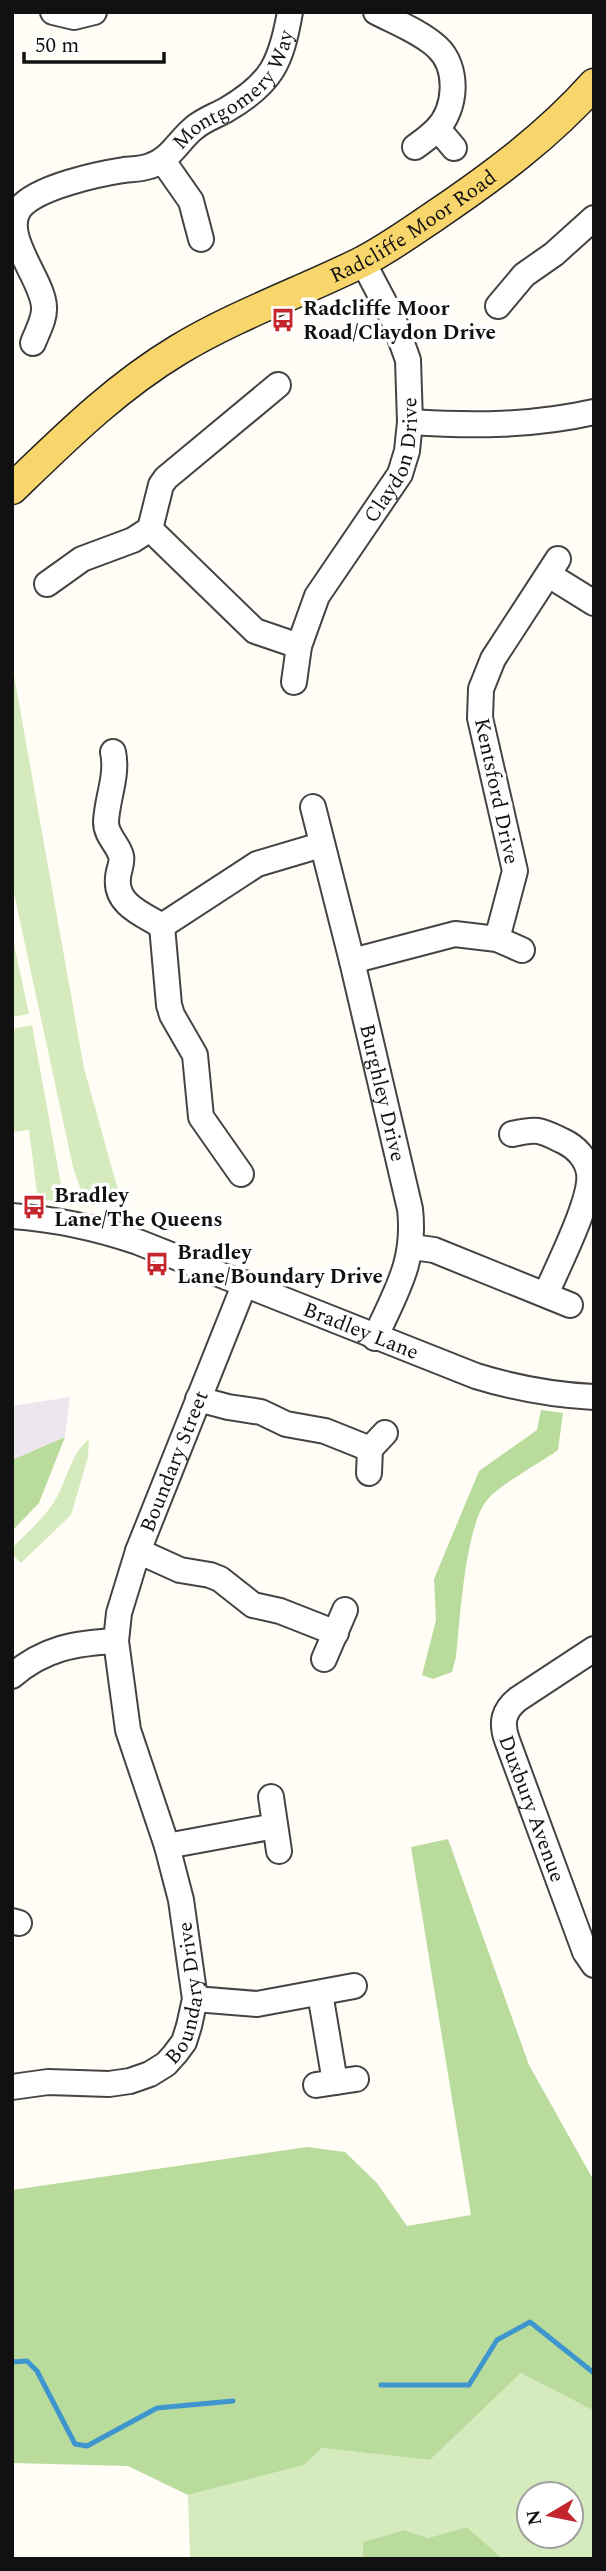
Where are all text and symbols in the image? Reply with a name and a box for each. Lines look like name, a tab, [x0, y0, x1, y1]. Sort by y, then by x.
scale bar	[24, 21, 164, 65]
street label: Montgomery Way	[165, 26, 303, 158]
text: 50 m	[35, 30, 79, 62]
street label: Radcliffe Moor Road	[325, 162, 504, 292]
place label: Radcliffe Moor Road/Claydon Drive	[303, 293, 496, 349]
bus stop icon: Radcliffe Moor Road/Claydon Drive	[269, 306, 297, 334]
street label: Claydon Drive	[356, 397, 427, 530]
street label: Kentsford Drive	[465, 715, 527, 867]
street label: Burghley Drive	[350, 1021, 413, 1165]
place label: Bradley Lane/The Queens	[54, 1180, 223, 1236]
bus stop icon: Bradley Lane/The Queens	[20, 1193, 48, 1221]
place label: Bradley Lane/Boundary Drive	[177, 1237, 383, 1293]
bus stop icon: Bradley Lane/Boundary Drive	[143, 1250, 171, 1278]
street label: Bradley Lane	[298, 1294, 423, 1369]
street label: Boundary Street	[132, 1386, 217, 1537]
street label: Duxbury Avenue	[489, 1731, 573, 1887]
street label: Boundary Drive	[158, 1920, 212, 2072]
north arrow	[515, 2480, 585, 2550]
text: N	[519, 2508, 550, 2528]

